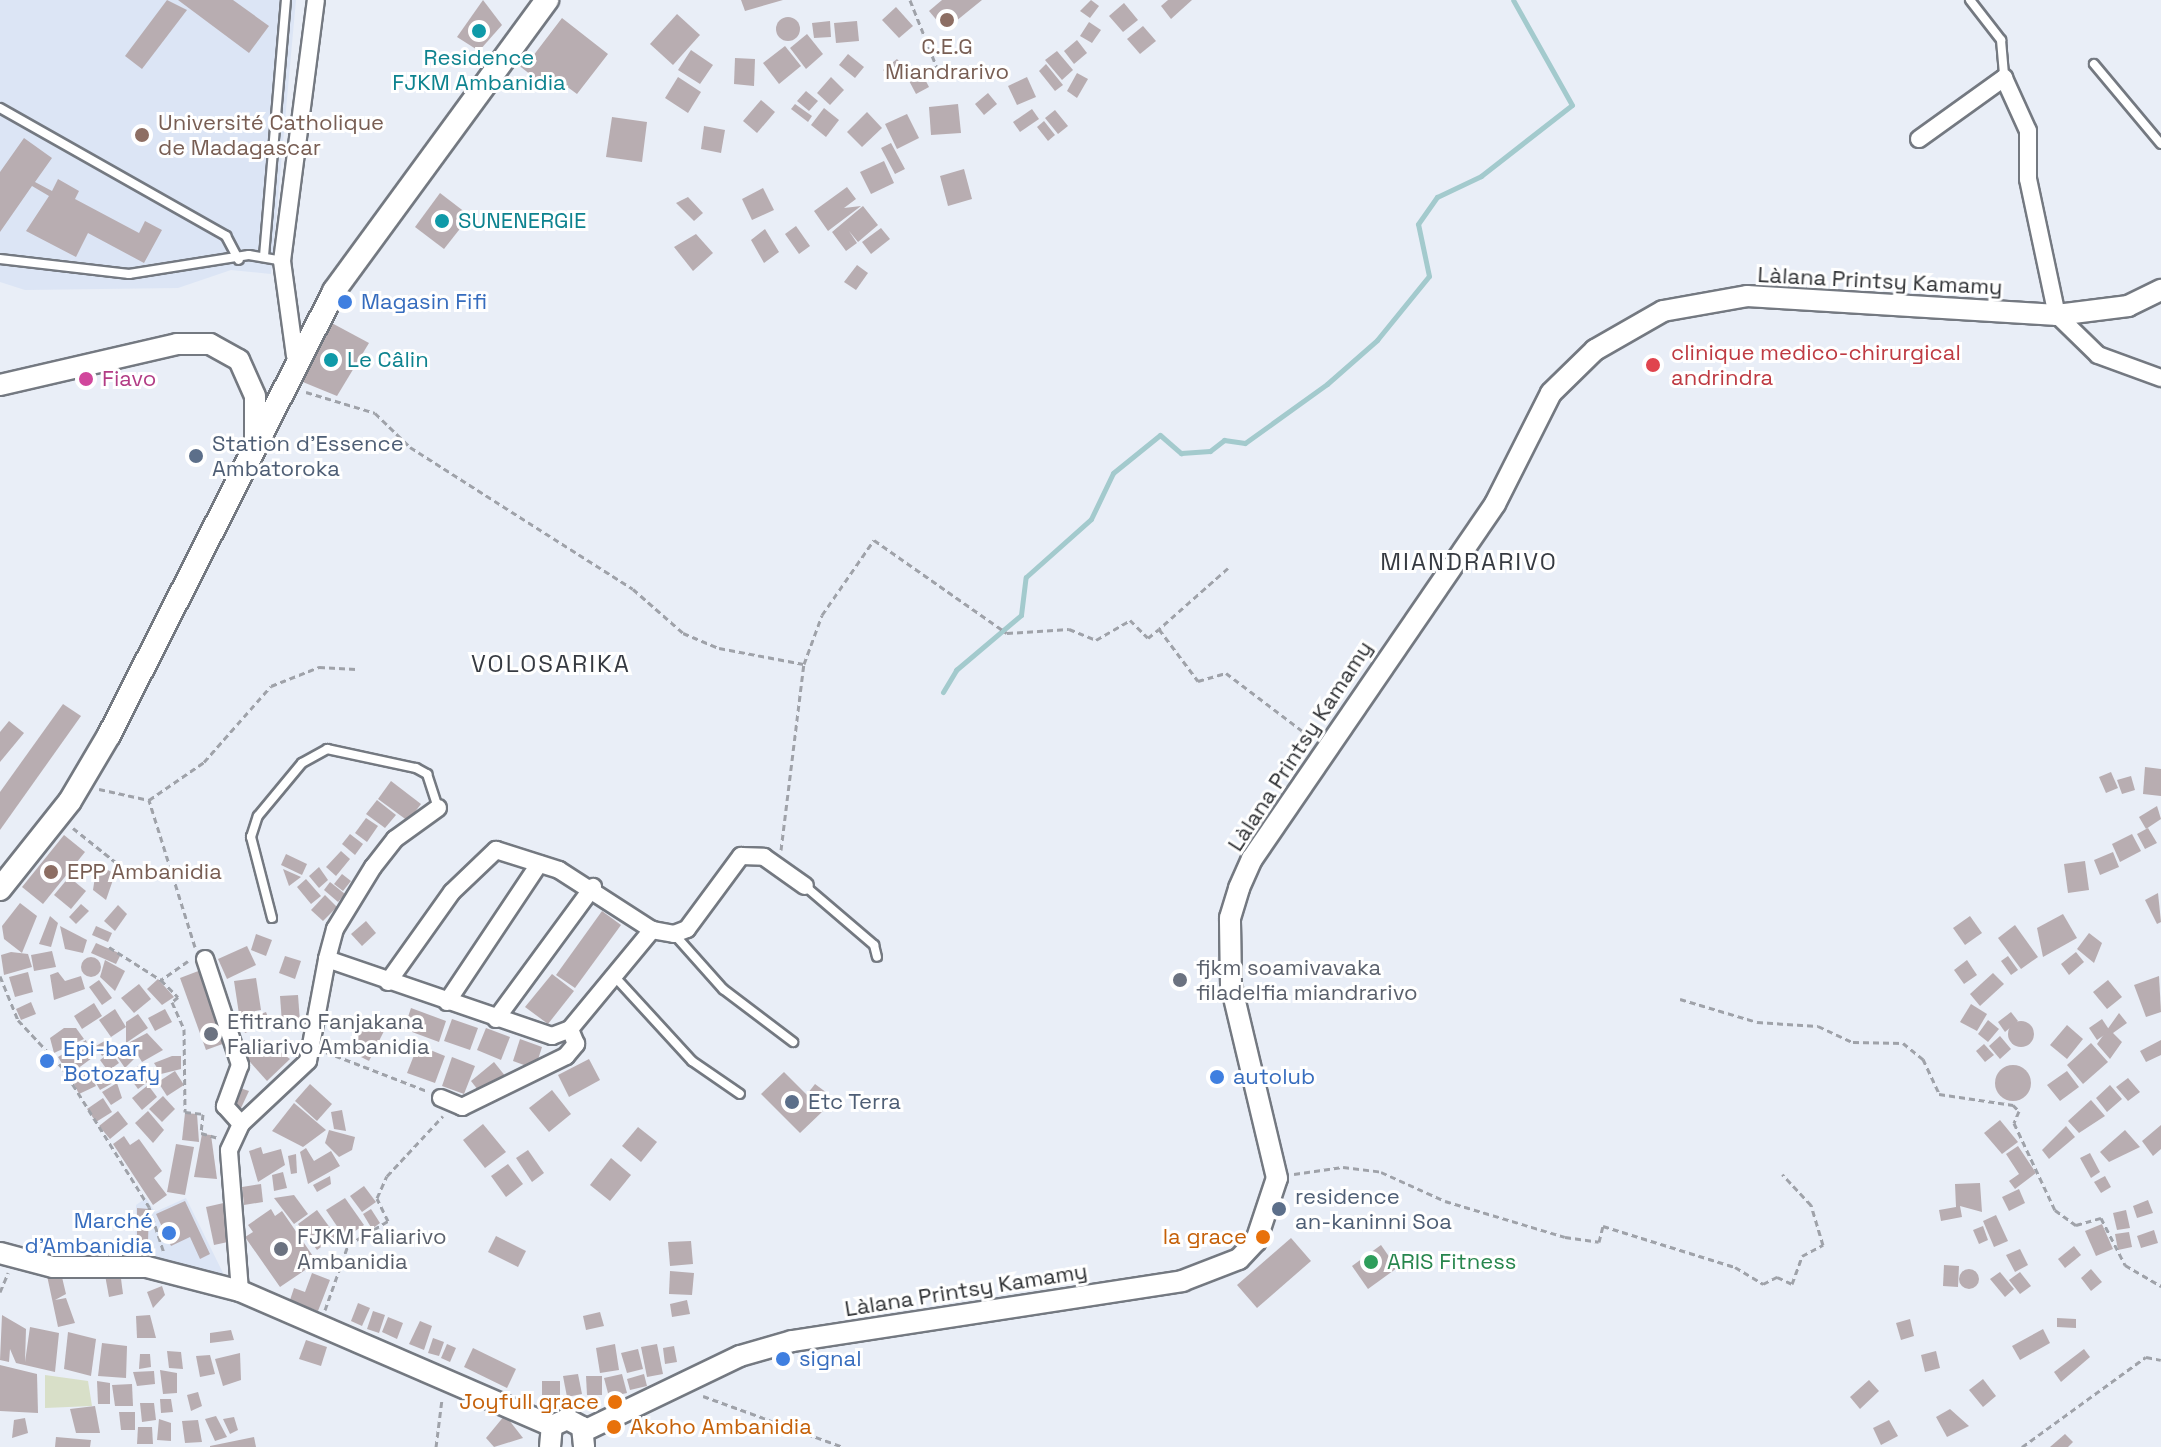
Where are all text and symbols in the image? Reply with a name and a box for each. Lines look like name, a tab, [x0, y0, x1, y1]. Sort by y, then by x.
marker: C.E.G Miandrarivo	[938, 11, 956, 29]
marker: Residence FJKM Ambanidia	[470, 22, 488, 40]
place label: C.E.G Miandrarivo	[885, 33, 1009, 84]
place label: Residence FJKM Ambanidia	[392, 44, 566, 96]
place label: Université Catholique de Madagascar	[158, 109, 384, 160]
marker: Université Catholique de Madagascar	[133, 126, 151, 144]
place label: SUNENERGIE	[458, 208, 586, 234]
marker: SUNENERGIE	[433, 212, 451, 230]
street label: Làlana Printsy Kamamy	[1757, 261, 2003, 301]
place label: Magasin Fifi	[361, 289, 487, 315]
marker: Magasin Fifi	[336, 293, 354, 311]
place label: clinique medico-chirurgical andrindra	[1671, 339, 1961, 390]
place label: Le Câlin	[347, 347, 429, 373]
marker: Le Câlin	[322, 351, 340, 369]
marker: clinique medico-chirurgical andrindra	[1642, 354, 1664, 376]
place label: Fiavo	[102, 366, 156, 392]
marker: Fiavo	[77, 370, 95, 388]
place label: Station d'Essence Ambatoroka	[212, 430, 404, 482]
marker: Station d'Essence Ambatoroka	[187, 447, 205, 465]
district label: MIANDRARIVO	[1380, 548, 1558, 576]
street label: Làlana Printsy Kamamy	[1222, 636, 1378, 856]
district label: VOLOSARIKA	[471, 650, 631, 678]
place label: EPP Ambanidia	[67, 859, 222, 885]
marker: EPP Ambanidia	[42, 863, 60, 881]
place label: fjkm soamivavaka filadelfia miandrarivo	[1196, 954, 1418, 1006]
marker: fjkm soamivavaka filadelfia miandrarivo	[1171, 971, 1189, 989]
place label: Efitrano Fanjakana Faliarivo Ambanidia	[227, 1008, 430, 1060]
marker: Efitrano Fanjakana Faliarivo Ambanidia	[202, 1025, 220, 1043]
place label: Epi-bar Botozafy	[63, 1035, 160, 1086]
marker: Epi-bar Botozafy	[38, 1052, 56, 1070]
place label: autolub	[1233, 1064, 1315, 1090]
marker: autolub	[1208, 1068, 1226, 1086]
place label: Etc Terra	[808, 1089, 902, 1115]
marker: Etc Terra	[783, 1093, 801, 1111]
place label: residence an-kaninni Soa	[1295, 1183, 1452, 1234]
marker: residence an-kaninni Soa	[1270, 1200, 1288, 1218]
place label: Marché d'Ambanidia	[25, 1207, 153, 1258]
place label: FJKM Faliarivo Ambanidia	[297, 1223, 447, 1274]
marker: Marché d'Ambanidia	[160, 1224, 178, 1242]
place label: la grace	[1163, 1224, 1247, 1250]
marker: la grace	[1254, 1228, 1272, 1246]
marker: FJKM Faliarivo Ambanidia	[272, 1240, 290, 1258]
place label: ARIS Fitness	[1387, 1249, 1516, 1275]
marker: ARIS Fitness	[1362, 1253, 1380, 1271]
street label: Làlana Printsy Kamamy	[843, 1258, 1089, 1322]
place label: signal	[799, 1346, 862, 1372]
marker: signal	[774, 1350, 792, 1368]
place label: Joyfull grace	[459, 1389, 599, 1415]
marker: Joyfull grace	[606, 1393, 624, 1411]
place label: Akoho Ambanidia	[630, 1414, 812, 1440]
marker: Akoho Ambanidia	[605, 1418, 623, 1436]

